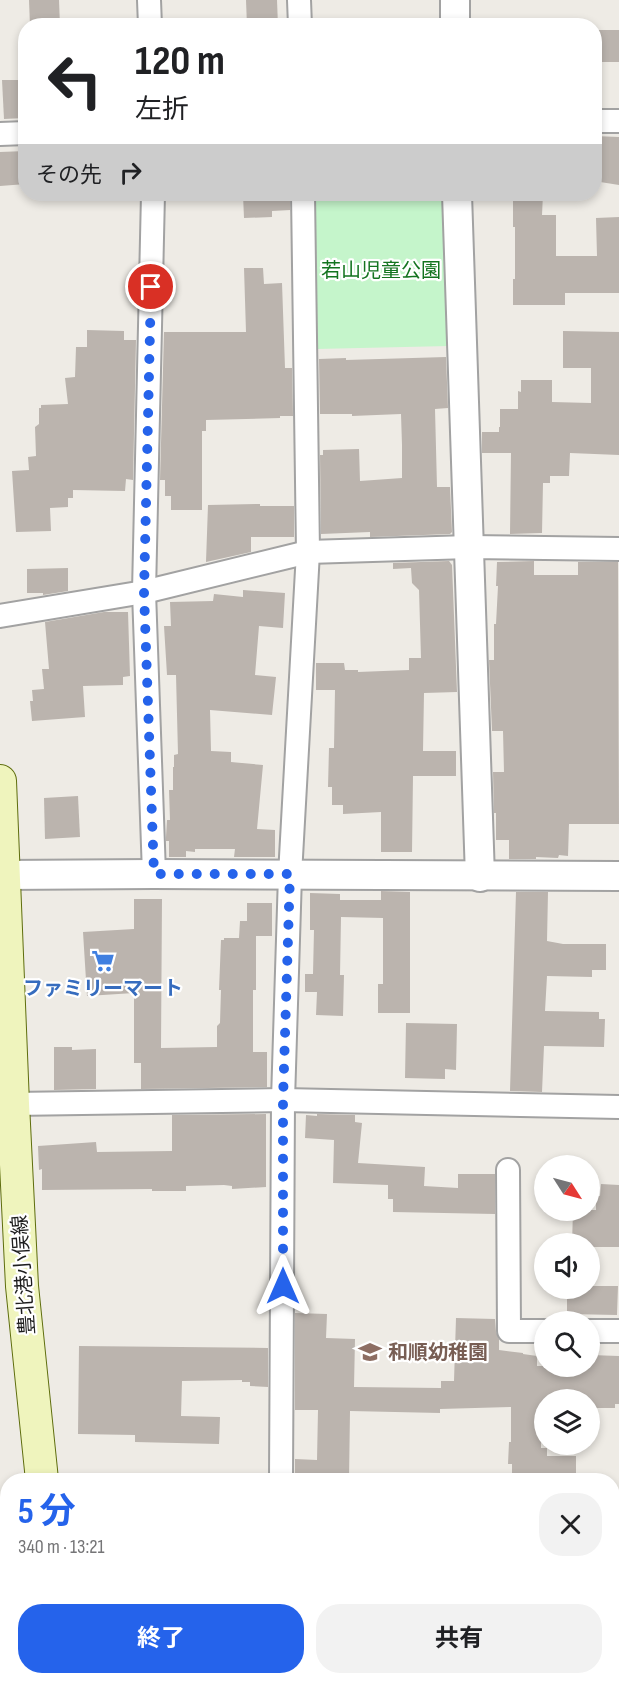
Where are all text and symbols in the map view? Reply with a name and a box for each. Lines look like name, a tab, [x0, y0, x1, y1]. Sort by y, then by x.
text: 120 m	[135, 36, 225, 87]
icon: left	[36, 42, 114, 120]
text: 左折	[135, 94, 189, 126]
icon: right	[114, 156, 147, 189]
text: その先	[36, 162, 102, 189]
park label: 若山児童公園	[321, 259, 441, 283]
pin	[125, 261, 176, 312]
icon: arrive	[134, 270, 167, 303]
supermarket icon: ファミリーマート	[90, 948, 116, 974]
place label: ファミリーマート	[23, 977, 183, 1001]
north arrow	[534, 1155, 600, 1221]
map controls	[534, 1155, 600, 1455]
street label: 豊北港小俣線	[8, 1214, 40, 1336]
button: sound	[534, 1233, 600, 1299]
position arrow	[251, 1254, 315, 1318]
button: search	[534, 1311, 600, 1377]
school or university icon: 和順幼稚園	[357, 1339, 383, 1365]
place label: 和順幼稚園	[388, 1341, 488, 1365]
button: layers	[534, 1389, 600, 1455]
text: 5 分	[18, 1491, 75, 1534]
button: close	[539, 1493, 602, 1556]
text: 340 m · 13:21	[18, 1535, 105, 1559]
button: 終了	[18, 1604, 304, 1673]
button: 共有	[316, 1604, 602, 1673]

